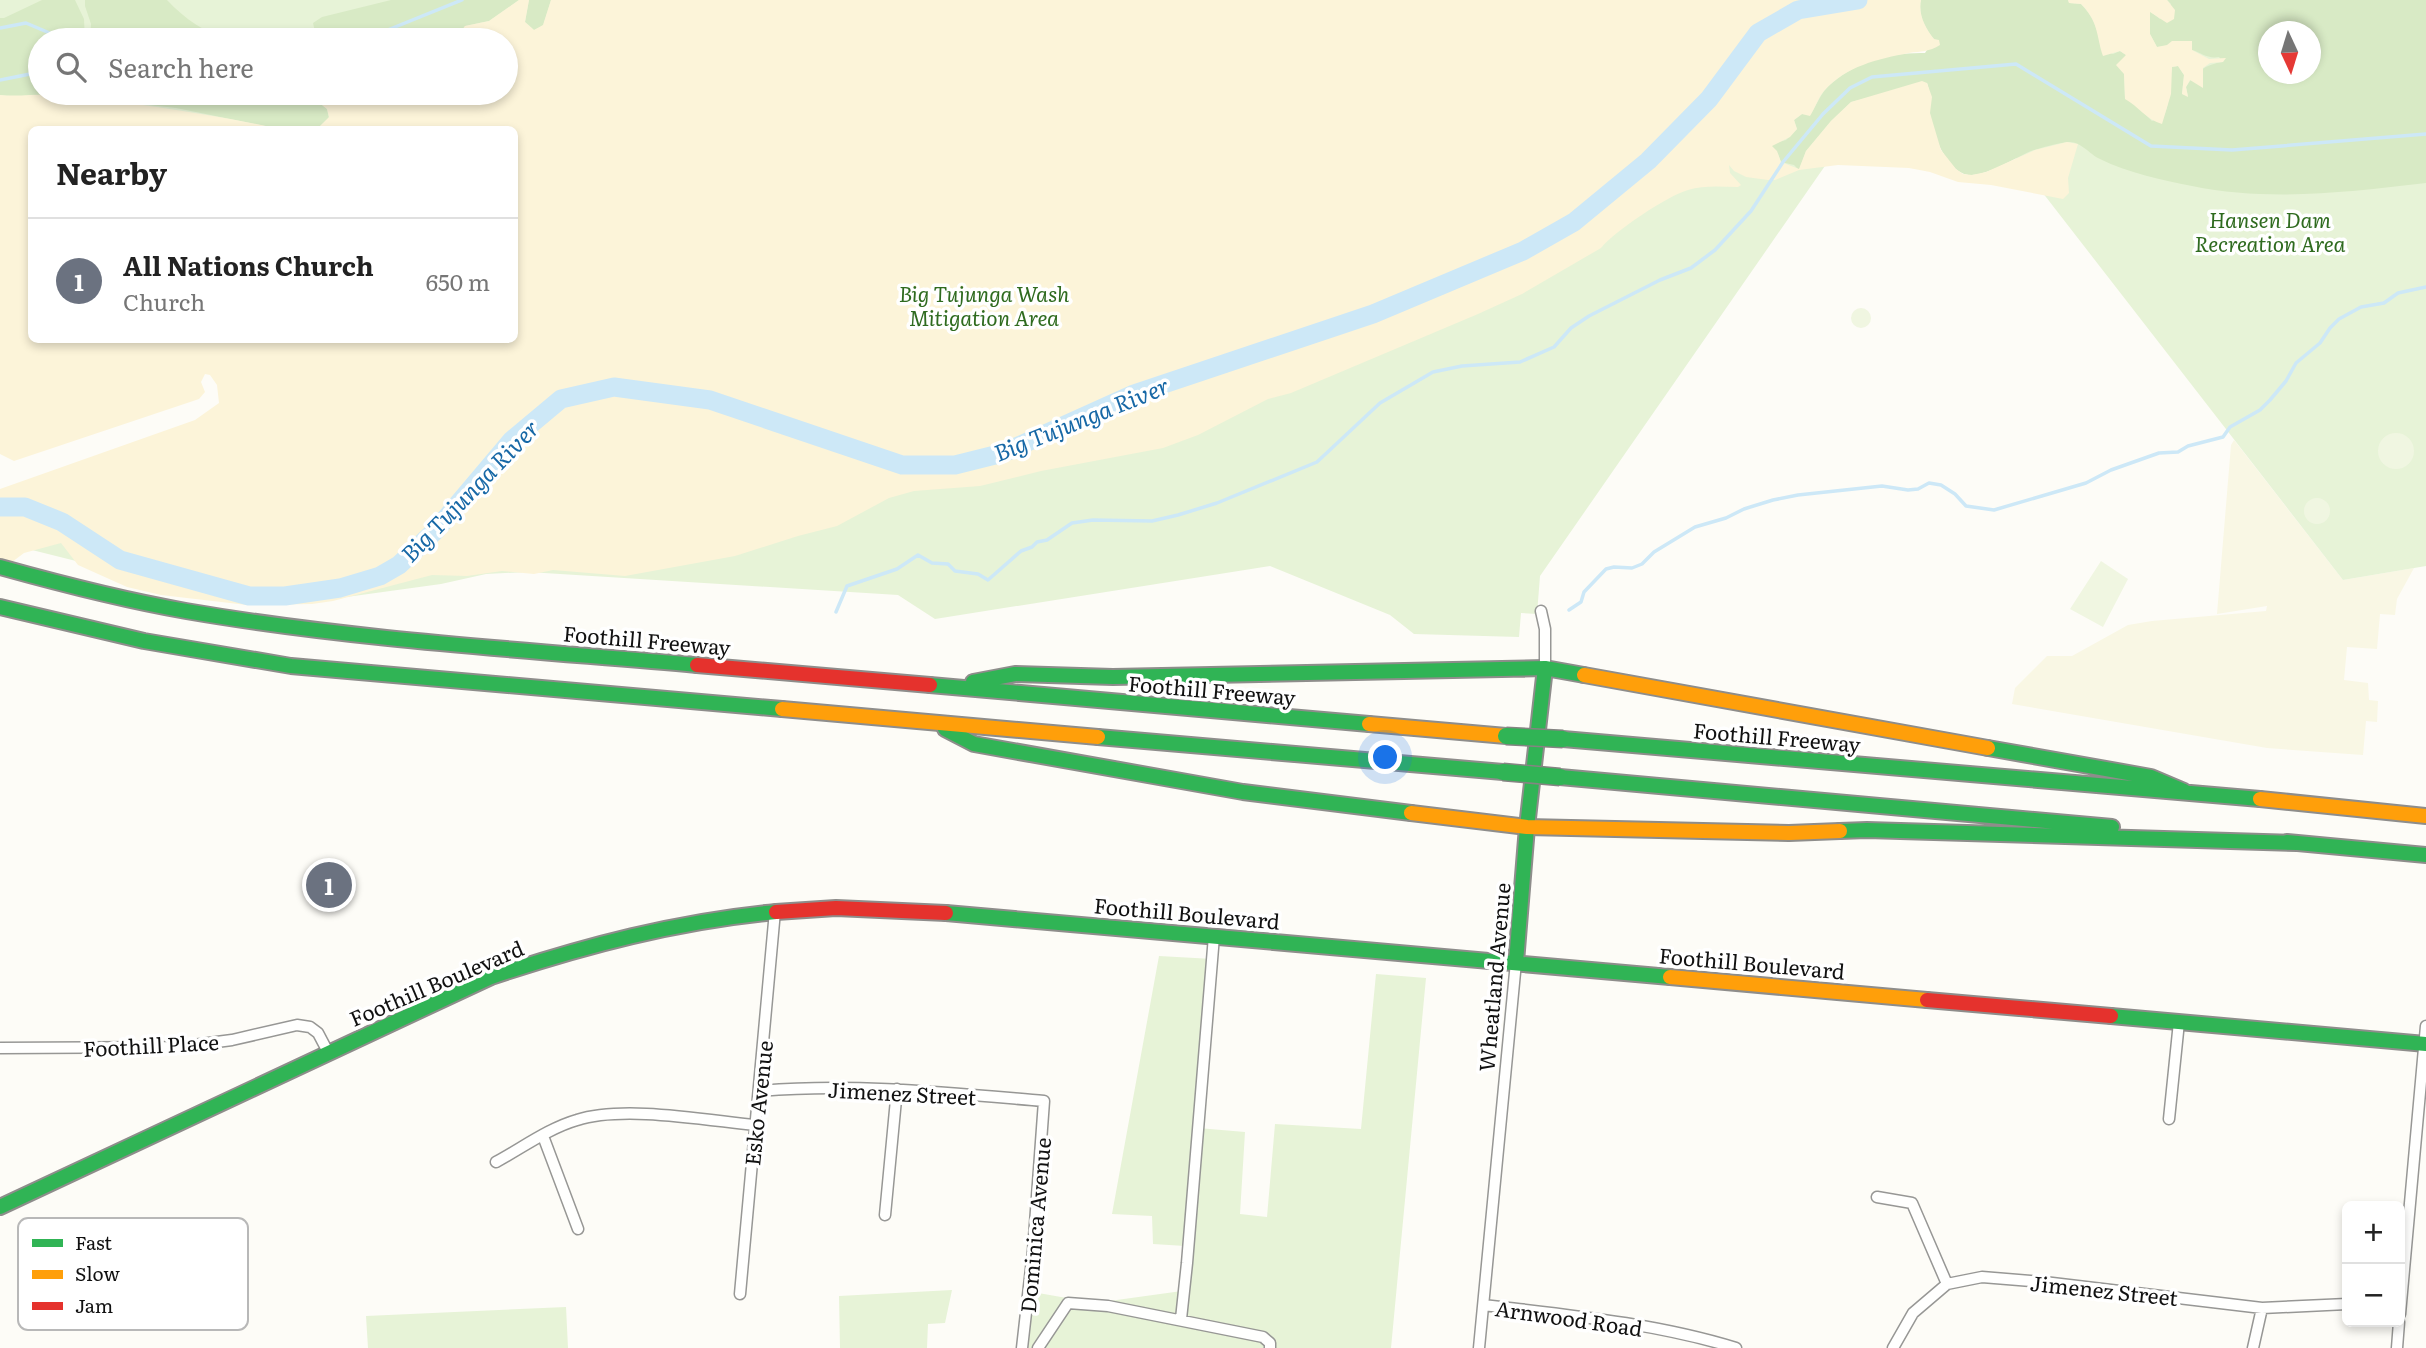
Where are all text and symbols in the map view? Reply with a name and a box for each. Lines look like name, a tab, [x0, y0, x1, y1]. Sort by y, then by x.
north arrow	[2258, 21, 2321, 84]
search box	[28, 28, 518, 105]
text: Search here	[108, 47, 254, 86]
icon: search	[52, 48, 90, 86]
text: Nearby	[56, 150, 167, 194]
park label: Hansen Dam Recreation Area	[2194, 203, 2346, 258]
text: All Nations Church	[123, 245, 374, 284]
text: 1	[74, 264, 84, 298]
text: 650 m	[426, 264, 490, 298]
park label: Big Tujunga Wash Mitigation Area	[899, 277, 1070, 332]
text: Church	[123, 284, 205, 318]
water label: Big Tujunga River	[988, 367, 1174, 469]
water label: Big Tujunga River	[392, 411, 546, 569]
street label: Foothill Freeway	[562, 616, 733, 662]
street label: Foothill Freeway	[1127, 666, 1298, 712]
street label: Foothill Freeway	[1692, 713, 1863, 759]
your location	[1368, 740, 1402, 774]
pin: 1	[306, 859, 352, 911]
street label: Wheatland Avenue	[1469, 881, 1517, 1073]
street label: Foothill Boulevard	[1093, 888, 1281, 936]
street label: Foothill Boulevard	[344, 931, 528, 1033]
street label: Foothill Boulevard	[1658, 938, 1846, 986]
street label: Foothill Place	[82, 1025, 220, 1063]
street label: Esko Avenue	[735, 1039, 779, 1167]
street label: Jimenez Street	[827, 1073, 978, 1111]
street label: Dominica Avenue	[1011, 1136, 1057, 1314]
map controls	[2342, 1201, 2405, 1327]
button: +	[2342, 1201, 2405, 1264]
legend	[18, 1218, 248, 1330]
text: Fast	[75, 1228, 112, 1256]
text: Slow	[75, 1259, 120, 1287]
button: −	[2342, 1264, 2405, 1327]
street label: Jimenez Street	[2028, 1266, 2180, 1312]
text: Jam	[75, 1291, 113, 1319]
street label: Arnwood Road	[1493, 1291, 1645, 1343]

